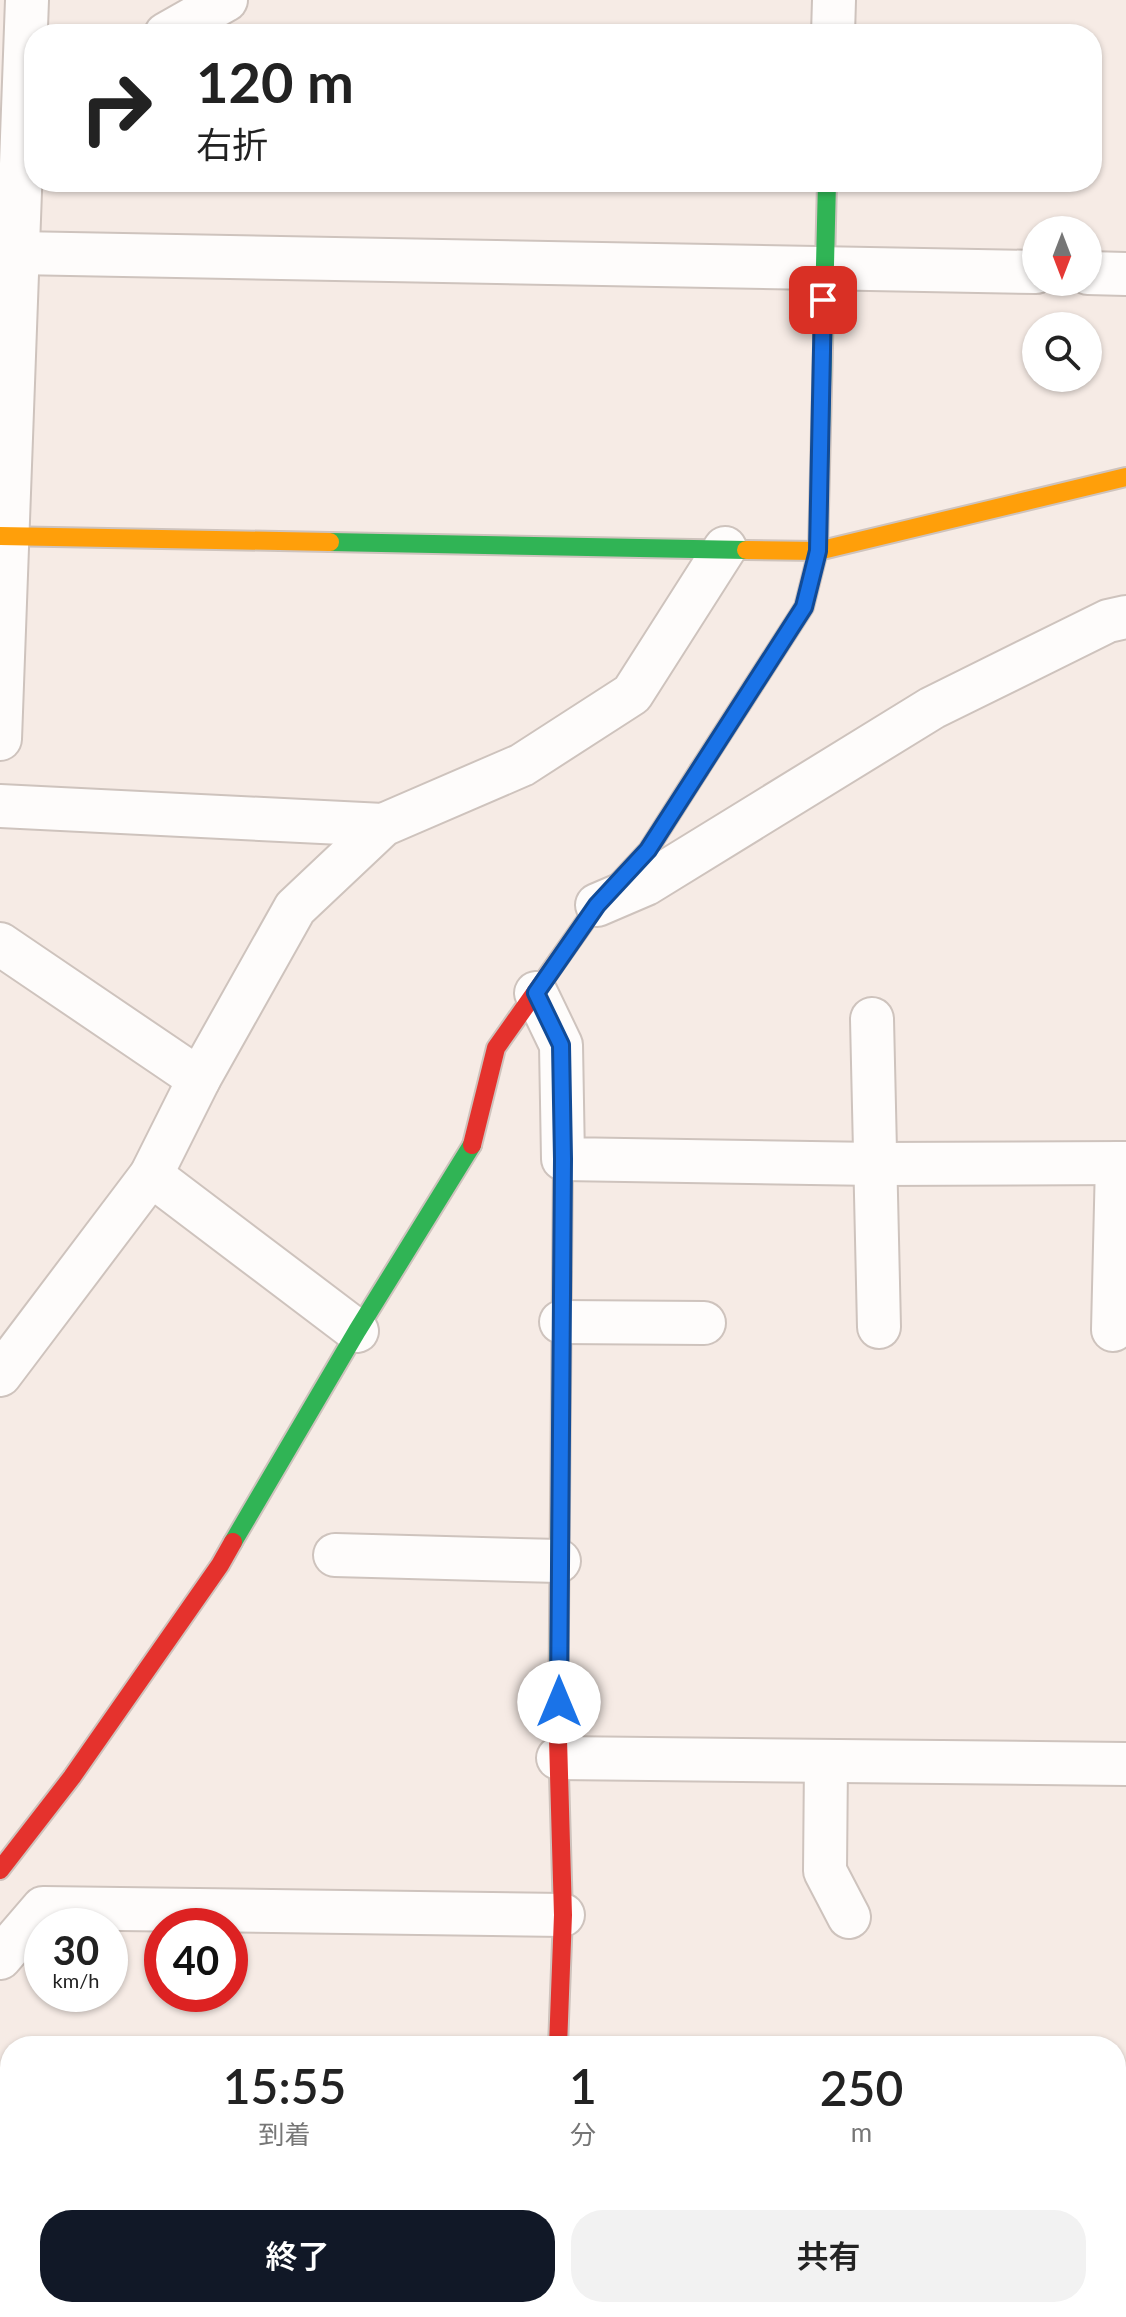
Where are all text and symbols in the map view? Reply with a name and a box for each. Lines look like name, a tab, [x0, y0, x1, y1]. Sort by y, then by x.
text: 120 m	[196, 48, 354, 115]
icon: right	[64, 56, 168, 160]
text: 右折	[196, 122, 268, 166]
north arrow	[1022, 216, 1102, 296]
map controls	[1022, 216, 1102, 392]
pin	[789, 266, 857, 334]
icon: arrive	[801, 278, 845, 322]
button: search	[1022, 312, 1102, 392]
position arrow	[517, 1660, 601, 1744]
speed limit sign: 40	[144, 1908, 248, 2012]
text: 30	[53, 1926, 99, 1974]
text: km/h	[53, 1968, 99, 1992]
text: 15:55	[223, 2057, 346, 2114]
text: 1	[569, 2057, 597, 2114]
text: 250	[820, 2059, 903, 2116]
text: m	[851, 2116, 872, 2148]
text: 到着	[259, 2118, 311, 2150]
text: 分	[570, 2118, 596, 2150]
button: 終了	[40, 2210, 555, 2302]
button: 共有	[571, 2210, 1086, 2302]

